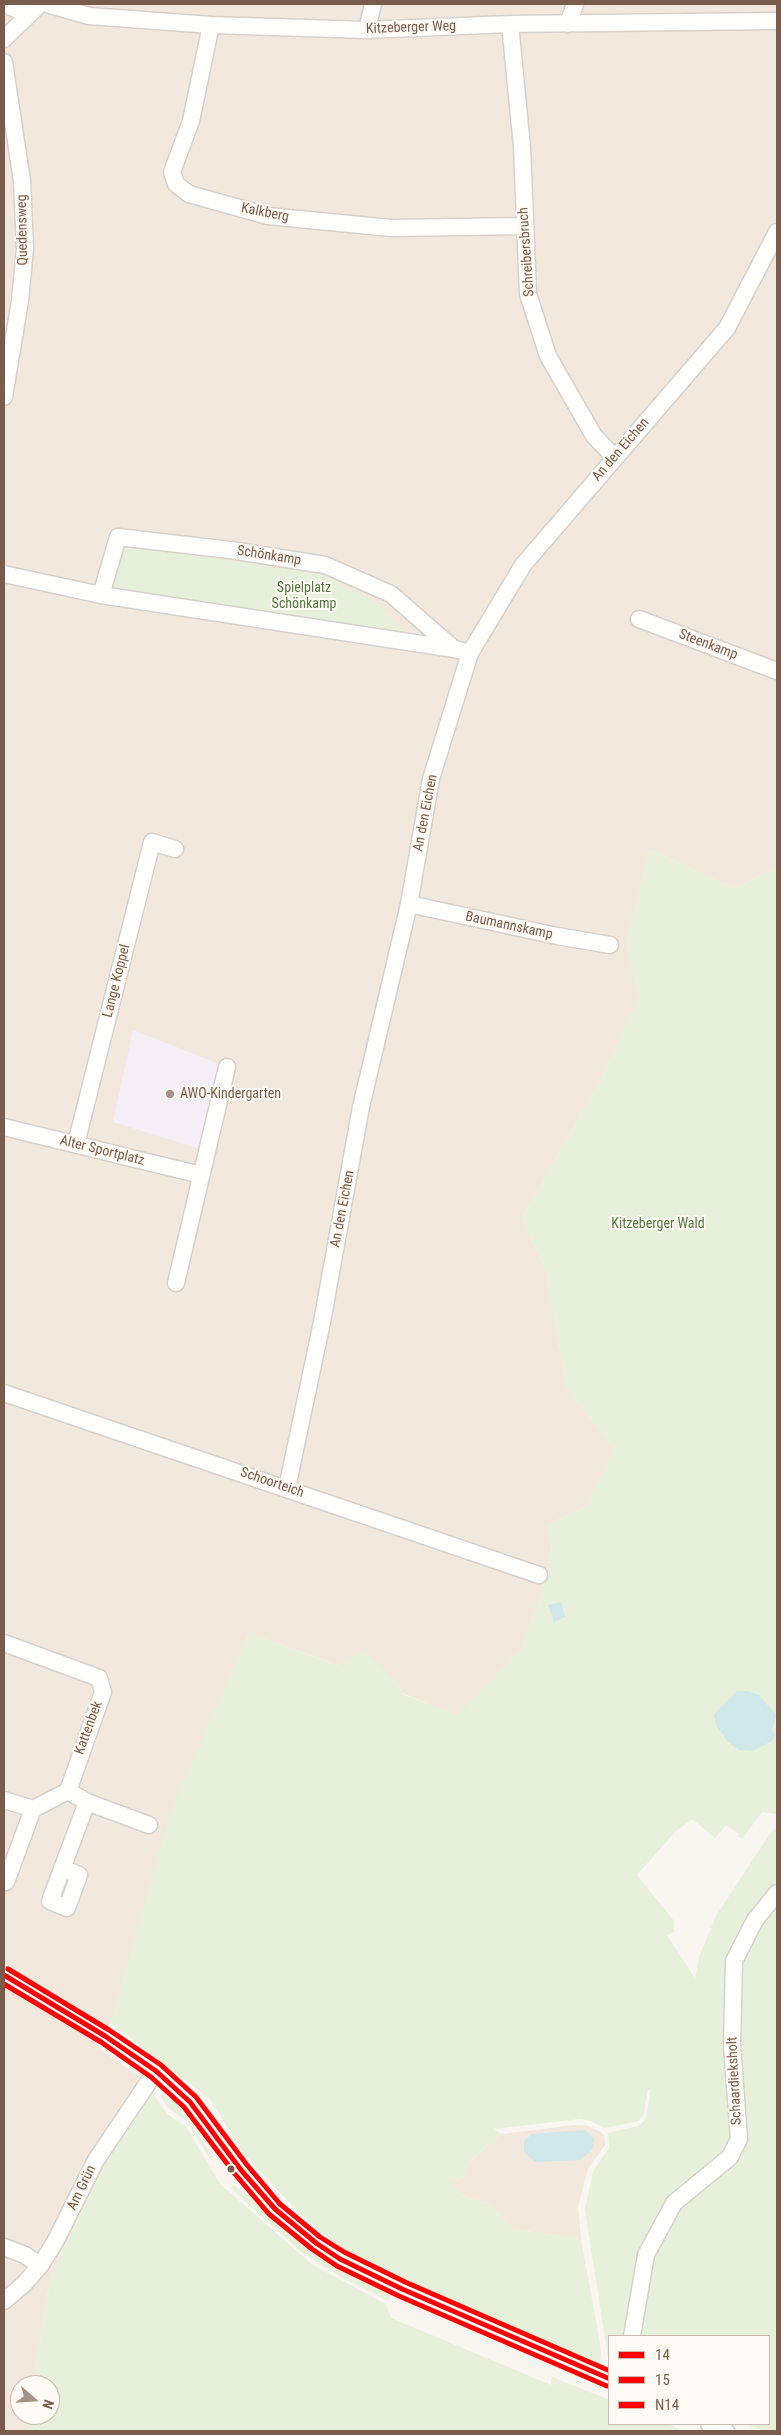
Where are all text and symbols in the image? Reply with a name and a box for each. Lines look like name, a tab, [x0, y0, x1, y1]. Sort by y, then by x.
street label: Kitzeberger Weg	[366, 18, 456, 38]
street label: Quedensweg	[14, 194, 32, 266]
street label: Kalkberg	[240, 200, 290, 226]
street label: Schreibersbruch	[515, 207, 539, 297]
street label: An den Eichen	[589, 415, 653, 485]
street label: Schönkamp	[236, 543, 302, 569]
park label: Spielplatz Schönkamp	[272, 580, 336, 612]
street label: Steenkamp	[676, 626, 740, 664]
street label: An den Eichen	[410, 773, 442, 853]
street label: Baumannskamp	[464, 909, 554, 943]
street label: Lange Koppel	[100, 943, 134, 1019]
place label: AWO-Kindergarten	[180, 1086, 281, 1102]
marker: AWO-Kindergarten	[164, 1088, 176, 1100]
street label: Alter Sportplatz	[58, 1132, 146, 1170]
street label: An den Eichen	[327, 1169, 359, 1249]
park label: Kitzeberger Wald	[611, 1216, 705, 1232]
street label: Schoorteich	[238, 1464, 306, 1502]
street label: Kattenbek	[72, 1699, 106, 1757]
street label: Schaardieksholt	[724, 2036, 746, 2126]
street label: Am Grün	[64, 2163, 100, 2213]
unlabelled marker	[226, 2164, 236, 2174]
legend	[608, 2335, 771, 2425]
text: 14	[655, 2346, 670, 2364]
text: 15	[655, 2371, 670, 2389]
north arrow	[10, 2375, 60, 2425]
text: N14	[655, 2396, 679, 2414]
text: N	[39, 2398, 57, 2411]

